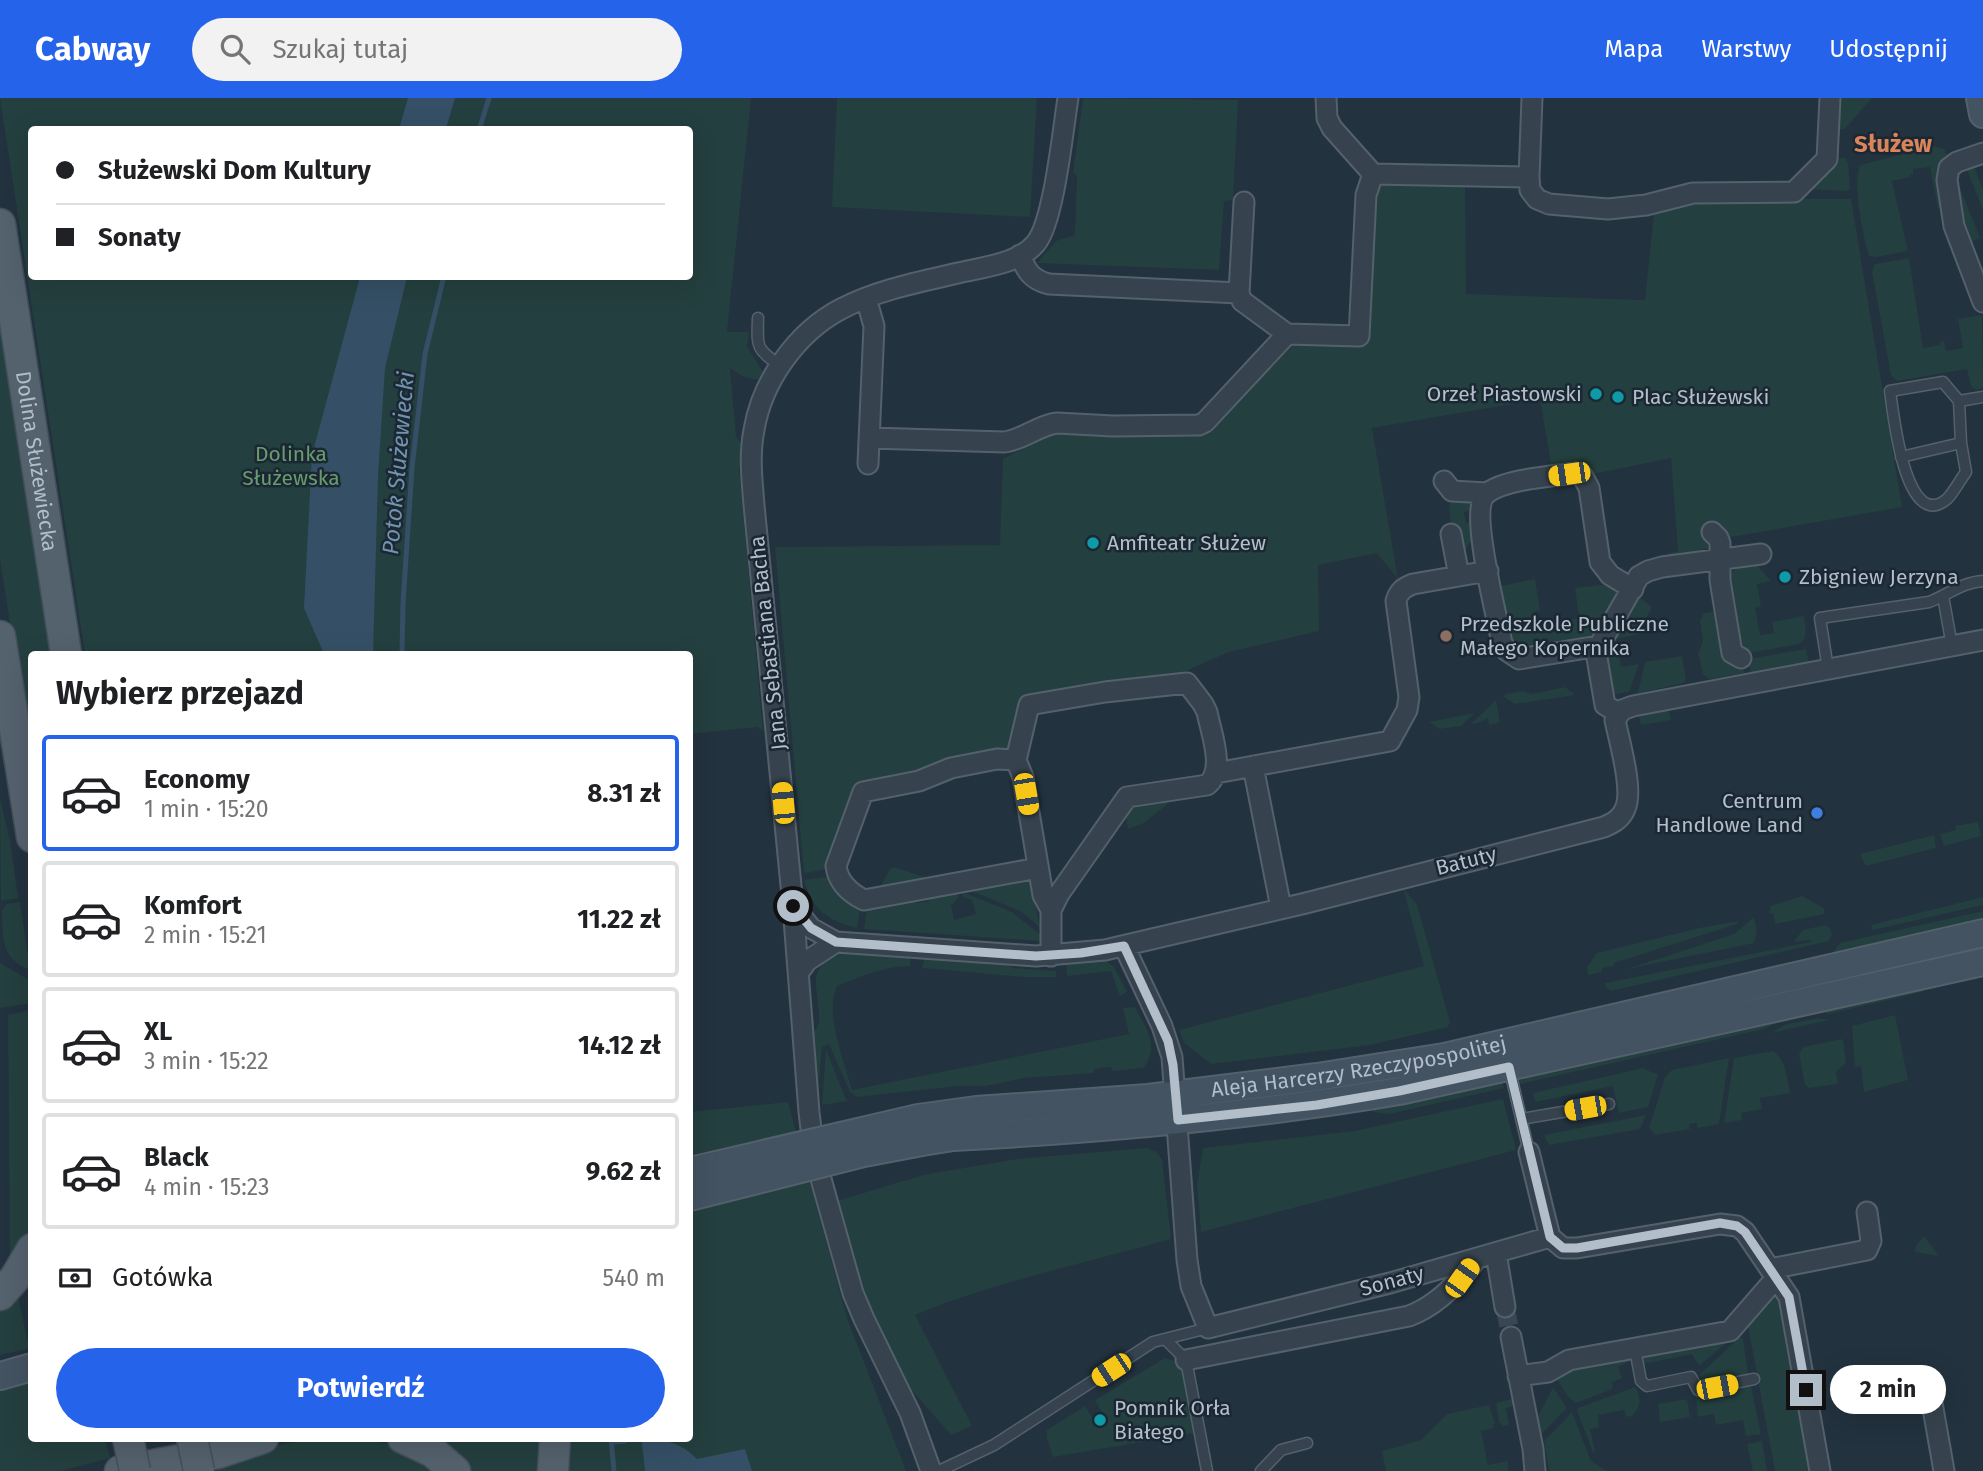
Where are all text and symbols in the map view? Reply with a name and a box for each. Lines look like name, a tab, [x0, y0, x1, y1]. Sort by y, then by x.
search box	[192, 18, 682, 81]
text: Cabway	[35, 29, 150, 69]
icon: search	[216, 30, 254, 68]
text: Szukaj tutaj	[272, 34, 408, 65]
text: Mapa	[1605, 35, 1663, 63]
text: Warstwy	[1701, 35, 1791, 63]
text: Udostępnij	[1829, 35, 1948, 63]
district label: Służew	[1854, 130, 1932, 158]
text: Służewski Dom Kultury	[98, 155, 371, 186]
text: Sonaty	[98, 222, 181, 253]
street label: Dolina Służewiecka	[10, 369, 63, 553]
water label: Potok Służewiecki	[376, 370, 420, 556]
place label: Orzeł Piastowski	[1427, 381, 1582, 407]
place label: Plac Służewski	[1632, 384, 1769, 410]
marker: Orzeł Piastowski	[1588, 386, 1604, 402]
marker: Plac Służewski	[1610, 389, 1626, 405]
park label: Dolinka Służewska	[242, 441, 340, 491]
car	[1547, 461, 1592, 487]
place label: Amfiteatr Służew	[1107, 530, 1266, 556]
street label: Jana Sebastiana Bacha	[744, 534, 792, 752]
marker: Amfiteatr Służew	[1085, 535, 1101, 551]
place label: Zbigniew Jerzyna	[1799, 564, 1959, 590]
marker: Zbigniew Jerzyna	[1777, 569, 1793, 585]
place label: Przedszkole Publiczne Małego Kopernika	[1460, 611, 1669, 661]
marker: Przedszkole Publiczne Małego Kopernika	[1438, 628, 1454, 644]
text: Wybierz przejazd	[56, 674, 304, 712]
icon: car	[60, 762, 123, 825]
text: Economy	[144, 764, 250, 795]
car	[1013, 771, 1040, 817]
text: 8.31 zł	[587, 778, 661, 809]
car	[771, 781, 796, 825]
place label: Centrum Handlowe Land	[1656, 788, 1803, 838]
text: 1 min · 15:20	[144, 795, 269, 823]
marker: Centrum Handlowe Land	[1809, 805, 1825, 821]
street label: Batuty	[1433, 841, 1500, 881]
icon: car	[60, 888, 123, 951]
text: Komfort	[144, 890, 242, 921]
route start	[777, 890, 809, 922]
text: 11.22 zł	[577, 904, 661, 935]
text: 2 min · 15:21	[144, 921, 267, 949]
icon: car	[60, 1014, 123, 1077]
text: XL	[144, 1016, 172, 1047]
text: 14.12 zł	[578, 1030, 661, 1061]
street label: Aleja Harcerzy Rzeczypospolitej	[1210, 1030, 1509, 1103]
text: 3 min · 15:22	[144, 1047, 269, 1075]
car	[1563, 1094, 1608, 1122]
icon: car	[60, 1140, 123, 1203]
text: Black	[144, 1142, 209, 1173]
text: 9.62 zł	[586, 1156, 661, 1187]
text: 4 min · 15:23	[144, 1173, 269, 1201]
car	[1442, 1255, 1483, 1301]
icon: cash	[56, 1259, 94, 1297]
street label: Sonaty	[1357, 1260, 1428, 1302]
text: Gotówka	[112, 1262, 213, 1293]
text: 540 m	[603, 1264, 665, 1292]
button: Potwierdź	[56, 1348, 665, 1428]
car	[1088, 1350, 1135, 1390]
callout: 2 min	[1830, 1366, 1946, 1414]
car	[1695, 1373, 1740, 1401]
route end	[1790, 1374, 1822, 1406]
text: 2 min	[1860, 1375, 1916, 1403]
place label: Pomnik Orła Białego	[1114, 1395, 1231, 1445]
marker: Pomnik Orła Białego	[1092, 1412, 1108, 1428]

